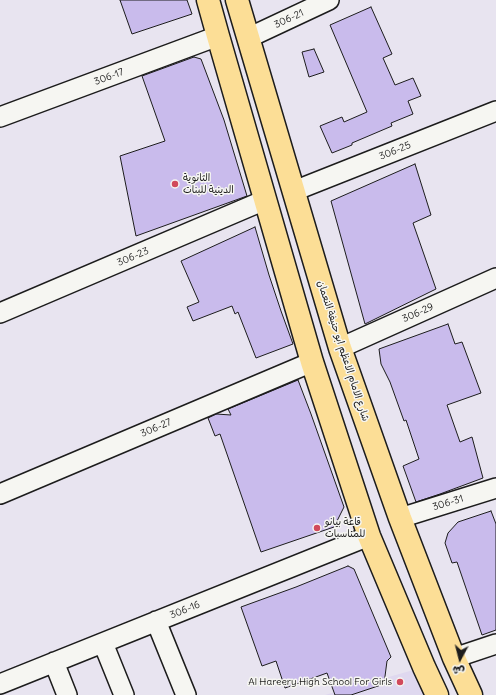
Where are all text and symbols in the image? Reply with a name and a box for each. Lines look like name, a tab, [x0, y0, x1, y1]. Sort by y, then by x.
street label: 306-21	[272, 7, 306, 31]
street label: 306-17	[93, 66, 125, 88]
street label: 306-25	[377, 139, 413, 163]
place label: الثانوية الدينية للبنات	[183, 172, 234, 196]
marker: الثانوية الدينية للبنات	[170, 179, 180, 189]
street label: 306-23	[115, 245, 151, 269]
street label: شارع الامام الاعظم ابو حنيفة النعمان	[315, 279, 371, 423]
street label: 306-29	[400, 301, 436, 325]
street label: 306-27	[139, 416, 173, 440]
street label: 306-31	[431, 493, 465, 513]
place label: قاعة بيانو للمناسبات	[325, 516, 365, 540]
marker: قاعة بيانو للمناسبات	[312, 523, 322, 533]
street label: 306-16	[168, 599, 202, 621]
north arrow	[440, 639, 480, 679]
text: ش	[452, 663, 465, 679]
place label: Al Hareery High School For Girls	[248, 676, 392, 688]
marker: Al Hareery High School For Girls	[395, 677, 405, 687]

